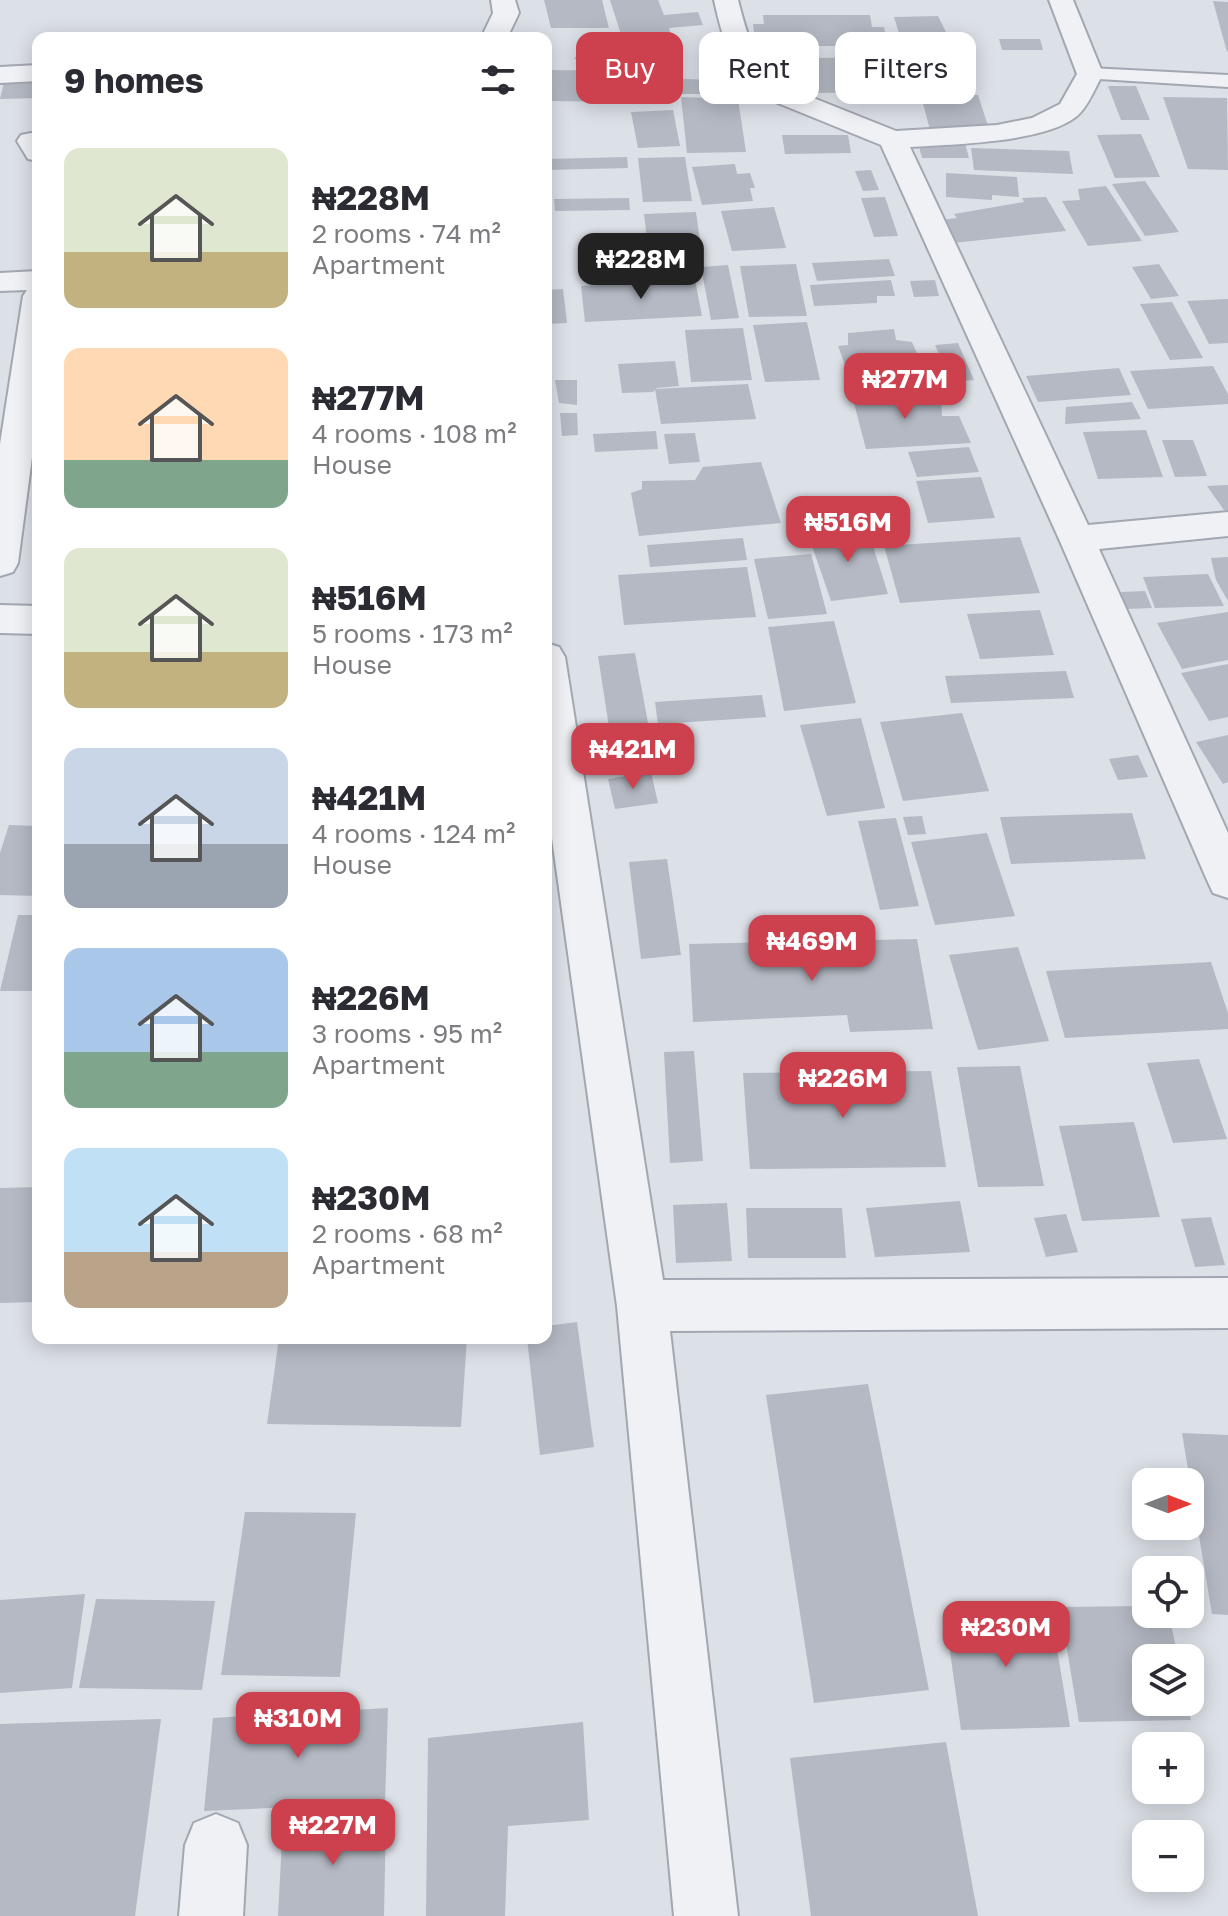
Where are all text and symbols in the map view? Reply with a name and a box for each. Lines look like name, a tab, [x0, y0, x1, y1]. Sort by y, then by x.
chip: Buy	[576, 32, 683, 104]
chip: Rent	[699, 32, 819, 104]
chip: Filters	[835, 32, 976, 104]
icon: filters	[476, 58, 520, 102]
text: 9 homes	[64, 60, 204, 100]
text: ₦228M	[312, 177, 430, 217]
icon: home	[128, 180, 224, 276]
text: 2 rooms · 74 m²	[312, 218, 501, 249]
pin: ₦228M	[585, 233, 697, 301]
text: ₦228M	[596, 243, 686, 274]
text: Apartment	[312, 249, 445, 280]
pin: ₦277M	[849, 353, 961, 421]
text: ₦277M	[862, 363, 948, 394]
text: ₦277M	[312, 377, 425, 417]
icon: home	[128, 380, 224, 476]
text: 4 rooms · 108 m²	[312, 418, 517, 449]
text: House	[312, 449, 392, 480]
pin: ₦516M	[792, 496, 904, 564]
text: ₦516M	[804, 506, 892, 537]
text: ₦516M	[312, 577, 427, 617]
icon: home	[128, 580, 224, 676]
text: 5 rooms · 173 m²	[312, 618, 513, 649]
text: House	[312, 649, 392, 680]
pin: ₦421M	[577, 723, 689, 791]
text: ₦421M	[589, 733, 677, 764]
text: ₦421M	[312, 777, 426, 817]
icon: home	[128, 780, 224, 876]
text: 4 rooms · 124 m²	[312, 818, 515, 849]
text: House	[312, 849, 392, 880]
pin: ₦469M	[756, 915, 868, 983]
text: ₦469M	[766, 925, 858, 956]
text: ₦226M	[312, 977, 430, 1017]
icon: home	[128, 980, 224, 1076]
text: 3 rooms · 95 m²	[312, 1018, 502, 1049]
text: Apartment	[312, 1049, 445, 1080]
pin: ₦226M	[787, 1052, 899, 1120]
text: ₦226M	[798, 1062, 888, 1093]
text: ₦230M	[312, 1177, 430, 1217]
icon: home	[128, 1180, 224, 1276]
text: 2 rooms · 68 m²	[312, 1218, 503, 1249]
text: Apartment	[312, 1249, 445, 1280]
north arrow	[1132, 1468, 1204, 1540]
map controls	[1132, 1468, 1204, 1892]
button: locate	[1132, 1556, 1204, 1628]
pin: ₦230M	[950, 1601, 1062, 1669]
text: ₦230M	[961, 1611, 1051, 1642]
button: layers	[1132, 1644, 1204, 1716]
pin: ₦310M	[242, 1692, 354, 1760]
text: ₦310M	[254, 1702, 342, 1733]
button: +	[1132, 1732, 1204, 1804]
pin: ₦227M	[277, 1799, 389, 1867]
text: ₦227M	[289, 1809, 377, 1840]
button: −	[1132, 1820, 1204, 1892]

